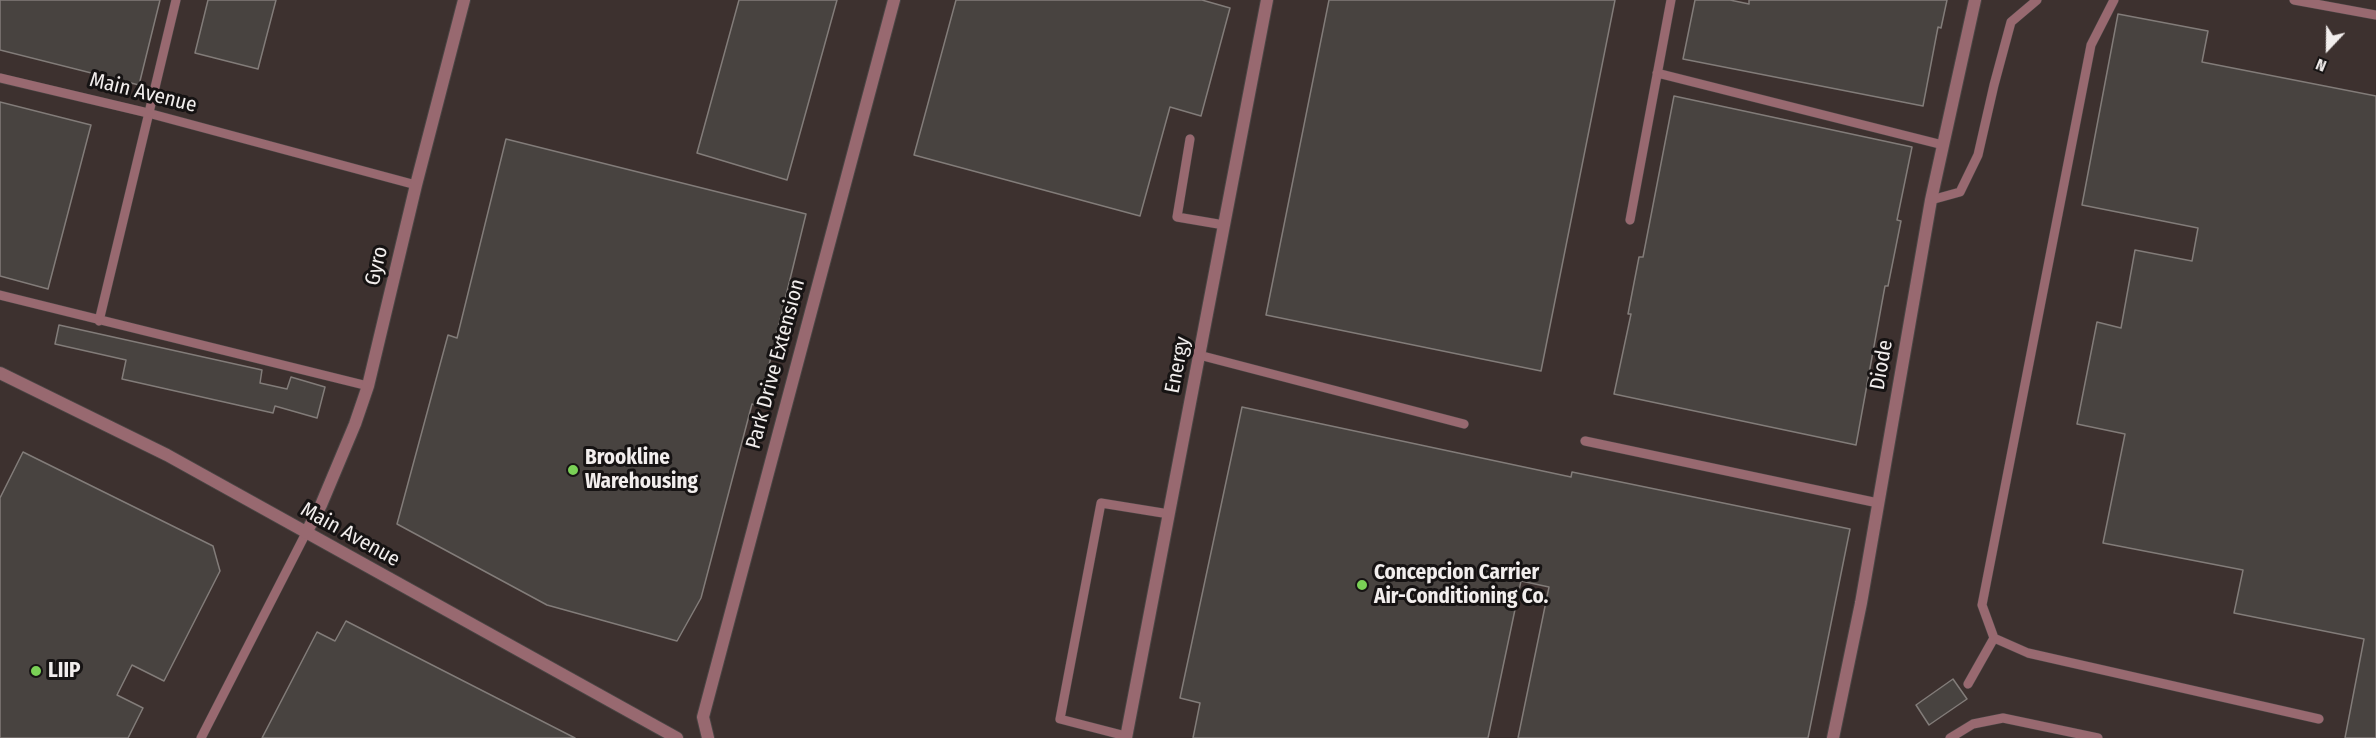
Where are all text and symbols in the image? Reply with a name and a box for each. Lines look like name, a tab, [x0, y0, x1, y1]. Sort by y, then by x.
north arrow	[2298, 18, 2358, 78]
text: N	[2313, 55, 2329, 76]
street label: Main Avenue	[87, 68, 199, 118]
street label: Gyro	[360, 244, 394, 288]
street label: Park Drive Extension	[741, 276, 811, 452]
street label: Energy	[1160, 334, 1196, 396]
street label: Diode	[1865, 338, 1899, 392]
place label: Brookline Warehousing	[585, 445, 698, 495]
marker: Brookline Warehousing	[566, 463, 580, 477]
street label: Main Avenue	[296, 497, 404, 573]
place label: Concepcion Carrier Air-Conditioning Co.	[1374, 560, 1548, 610]
marker: Concepcion Carrier Air-Conditioning Co.	[1355, 578, 1369, 592]
place label: LIIP	[48, 658, 80, 684]
marker: LIIP	[29, 664, 43, 678]

